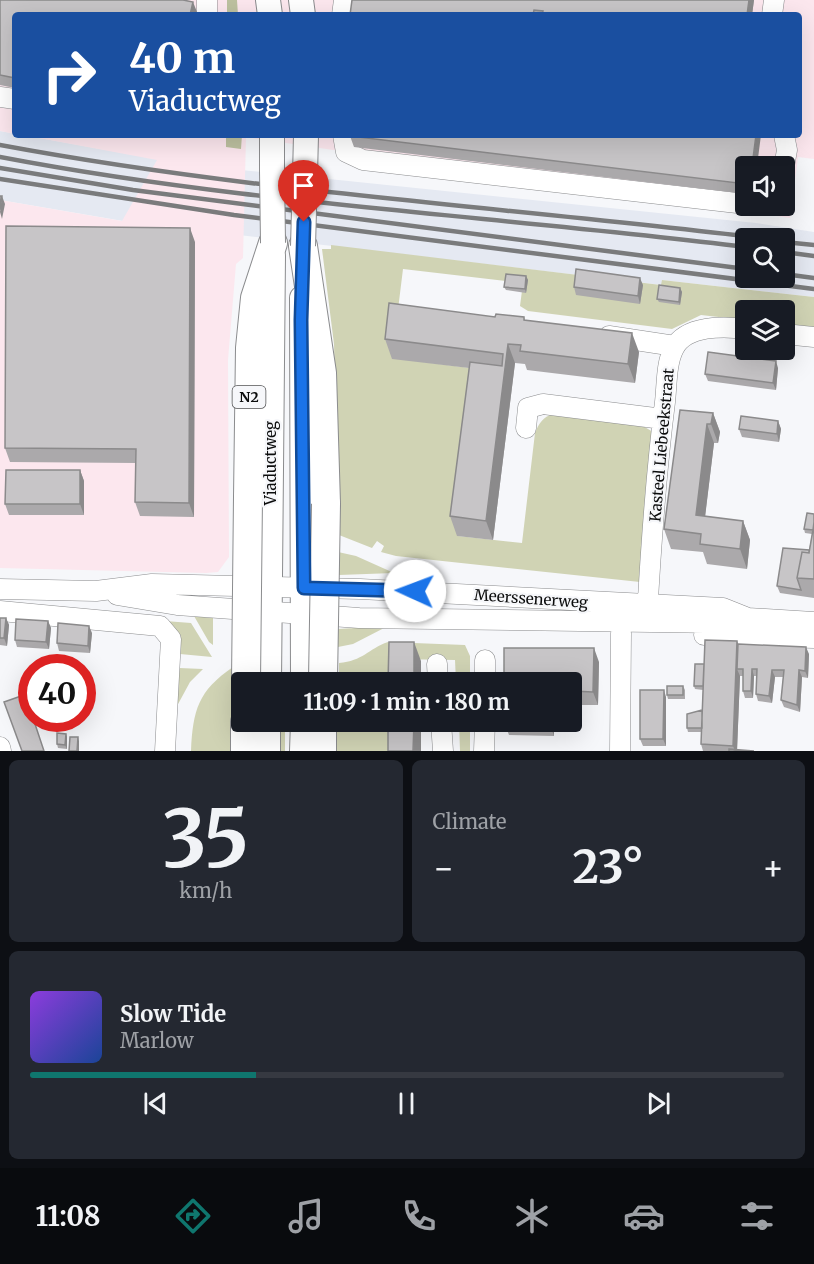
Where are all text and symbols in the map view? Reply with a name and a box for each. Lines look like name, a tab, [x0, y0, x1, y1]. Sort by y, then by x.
text: 40 m	[129, 32, 235, 84]
icon: right	[30, 36, 108, 114]
text: Viaductweg	[129, 84, 281, 118]
map controls	[735, 156, 795, 360]
button: sound	[735, 156, 795, 216]
pin	[278, 160, 329, 222]
icon: arrive	[287, 169, 320, 202]
button: search	[735, 228, 795, 288]
button: layers	[735, 300, 795, 360]
street label: Kasteel Liebeekstraat	[645, 367, 678, 523]
road number: N2	[232, 386, 266, 408]
street label: Viaductweg	[261, 421, 280, 506]
position arrow	[383, 559, 447, 623]
street label: Meerssenerweg	[473, 585, 589, 612]
speed limit sign: 40	[18, 654, 96, 732]
text: 11:09 · 1 min · 180 m	[303, 688, 510, 716]
text: 35	[162, 790, 249, 888]
text: Climate	[433, 809, 507, 834]
text: 23°	[573, 839, 644, 895]
text: −	[433, 848, 455, 889]
text: +	[762, 848, 784, 889]
text: km/h	[179, 878, 232, 903]
text: Slow Tide	[120, 1000, 226, 1028]
text: Marlow	[120, 1028, 194, 1053]
icon: previous	[139, 1087, 172, 1120]
icon: pause	[390, 1087, 423, 1120]
icon: next	[642, 1087, 675, 1120]
icon: directions	[172, 1195, 214, 1237]
icon: music	[285, 1195, 327, 1237]
icon: phone	[398, 1195, 440, 1237]
icon: climate	[511, 1195, 553, 1237]
icon: car	[623, 1195, 665, 1237]
icon: filters	[736, 1195, 778, 1237]
text: 11:08	[35, 1199, 101, 1233]

